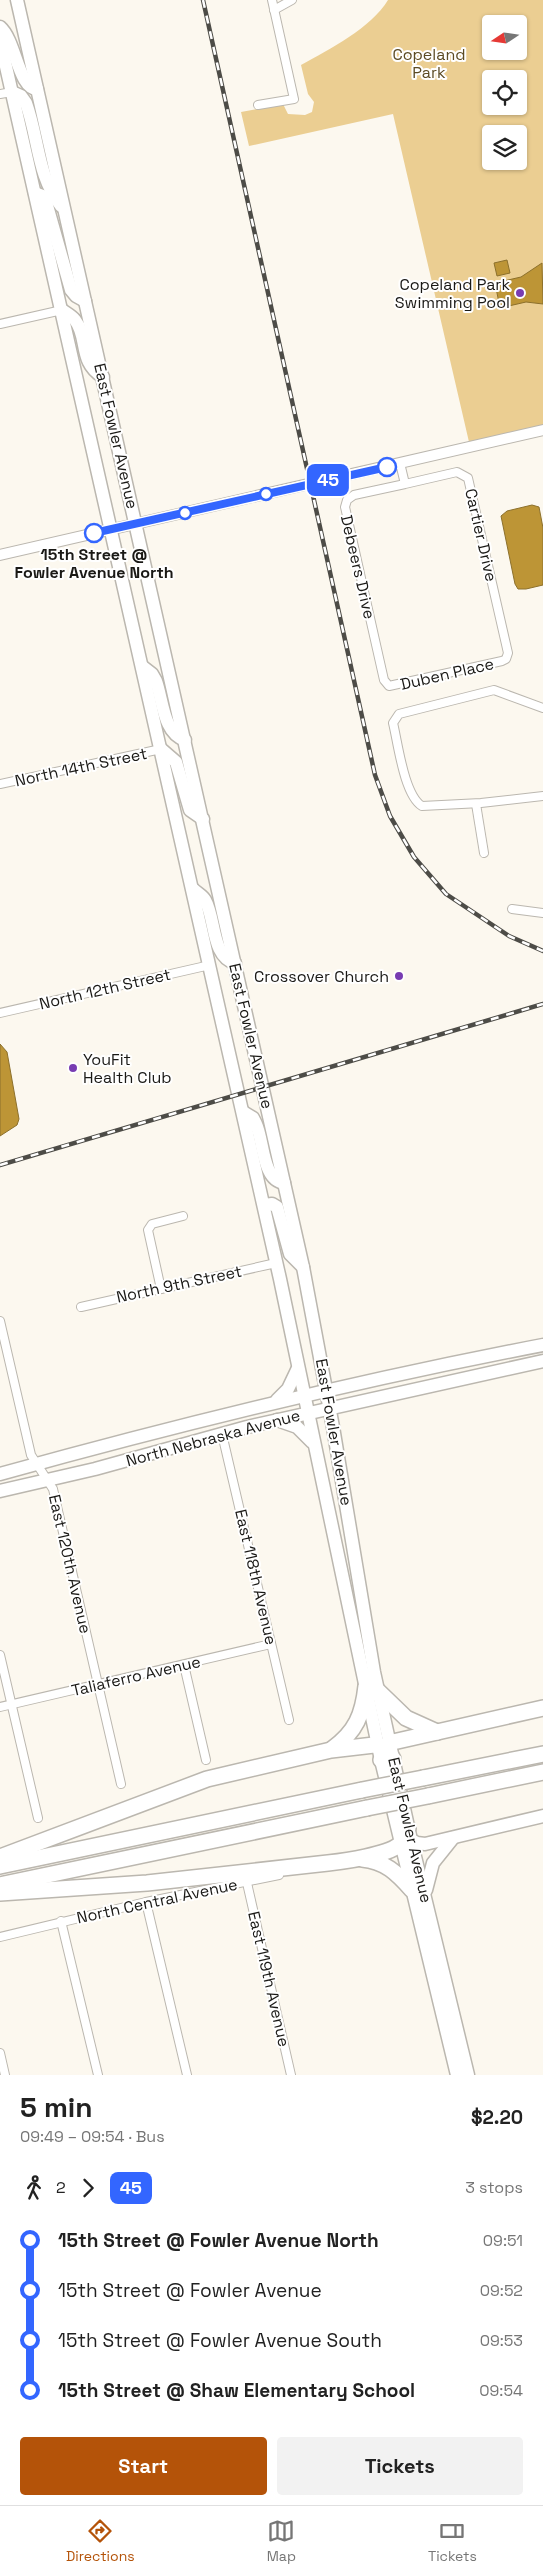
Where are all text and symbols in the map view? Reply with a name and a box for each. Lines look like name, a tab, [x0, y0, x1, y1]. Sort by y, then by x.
north arrow	[482, 15, 528, 60]
map controls	[482, 15, 527, 170]
park label: Copeland Park	[392, 44, 466, 83]
button: locate	[482, 70, 527, 115]
button: layers	[482, 125, 527, 170]
place label: Copeland Park Swimming Pool	[395, 274, 510, 313]
marker: Copeland Park Swimming Pool	[514, 287, 526, 299]
street label: East Fowler Avenue	[89, 361, 143, 511]
unlabelled marker	[377, 457, 397, 477]
line badge: 45	[306, 464, 350, 496]
text: 45	[317, 468, 339, 491]
street label: Cartier Drive	[460, 486, 502, 584]
unlabelled marker	[259, 487, 273, 501]
unlabelled marker	[178, 506, 192, 520]
street label: Debeers Drive	[336, 513, 380, 621]
marker: 15th Street @ Fowler Avenue North	[84, 523, 104, 543]
place label: 15th Street @ Fowler Avenue North	[14, 544, 174, 583]
street label: Duben Place	[398, 653, 496, 695]
street label: North 14th Street	[13, 743, 149, 791]
street label: East Fowler Avenue	[224, 961, 278, 1111]
street label: North 12th Street	[37, 964, 173, 1014]
place label: Crossover Church	[254, 966, 389, 987]
marker: Crossover Church	[393, 970, 405, 982]
place label: YouFit Health Club	[83, 1049, 172, 1088]
marker: YouFit Health Club	[67, 1062, 79, 1074]
street label: North 9th Street	[114, 1260, 244, 1308]
street label: East Fowler Avenue	[311, 1357, 357, 1507]
street label: North Nebraska Avenue	[124, 1405, 302, 1471]
street label: East 120th Avenue	[44, 1492, 96, 1636]
street label: East 118th Avenue	[230, 1507, 282, 1647]
street label: Taliaferro Avenue	[69, 1651, 203, 1701]
street label: East Fowler Avenue	[383, 1755, 437, 1905]
street label: North Central Avenue	[75, 1874, 239, 1928]
street label: East 119th Avenue	[243, 1909, 295, 2049]
text: 5 min	[20, 2089, 93, 2125]
text: $2.20	[471, 2105, 523, 2130]
text: 09:49 – 09:54 · Bus	[20, 2126, 165, 2147]
icon: walk	[20, 2174, 48, 2202]
icon: forward	[74, 2174, 102, 2202]
text: 45	[120, 2176, 142, 2199]
text: 2	[56, 2177, 66, 2198]
text: 3 stops	[465, 2177, 523, 2198]
text: 15th Street @ Fowler Avenue North	[58, 2228, 379, 2253]
text: 09:51	[483, 2230, 523, 2251]
text: 15th Street @ Fowler Avenue	[58, 2278, 322, 2303]
text: 09:52	[480, 2280, 523, 2301]
text: 15th Street @ Fowler Avenue South	[58, 2328, 382, 2353]
text: 09:53	[480, 2330, 523, 2351]
text: 15th Street @ Shaw Elementary School	[58, 2378, 415, 2403]
text: 09:54	[479, 2380, 523, 2401]
button: Start	[20, 2437, 267, 2495]
button: Tickets	[277, 2437, 523, 2495]
tab: Directions	[66, 2517, 135, 2565]
tab: Map	[267, 2517, 296, 2565]
tab: Tickets	[428, 2517, 477, 2565]

